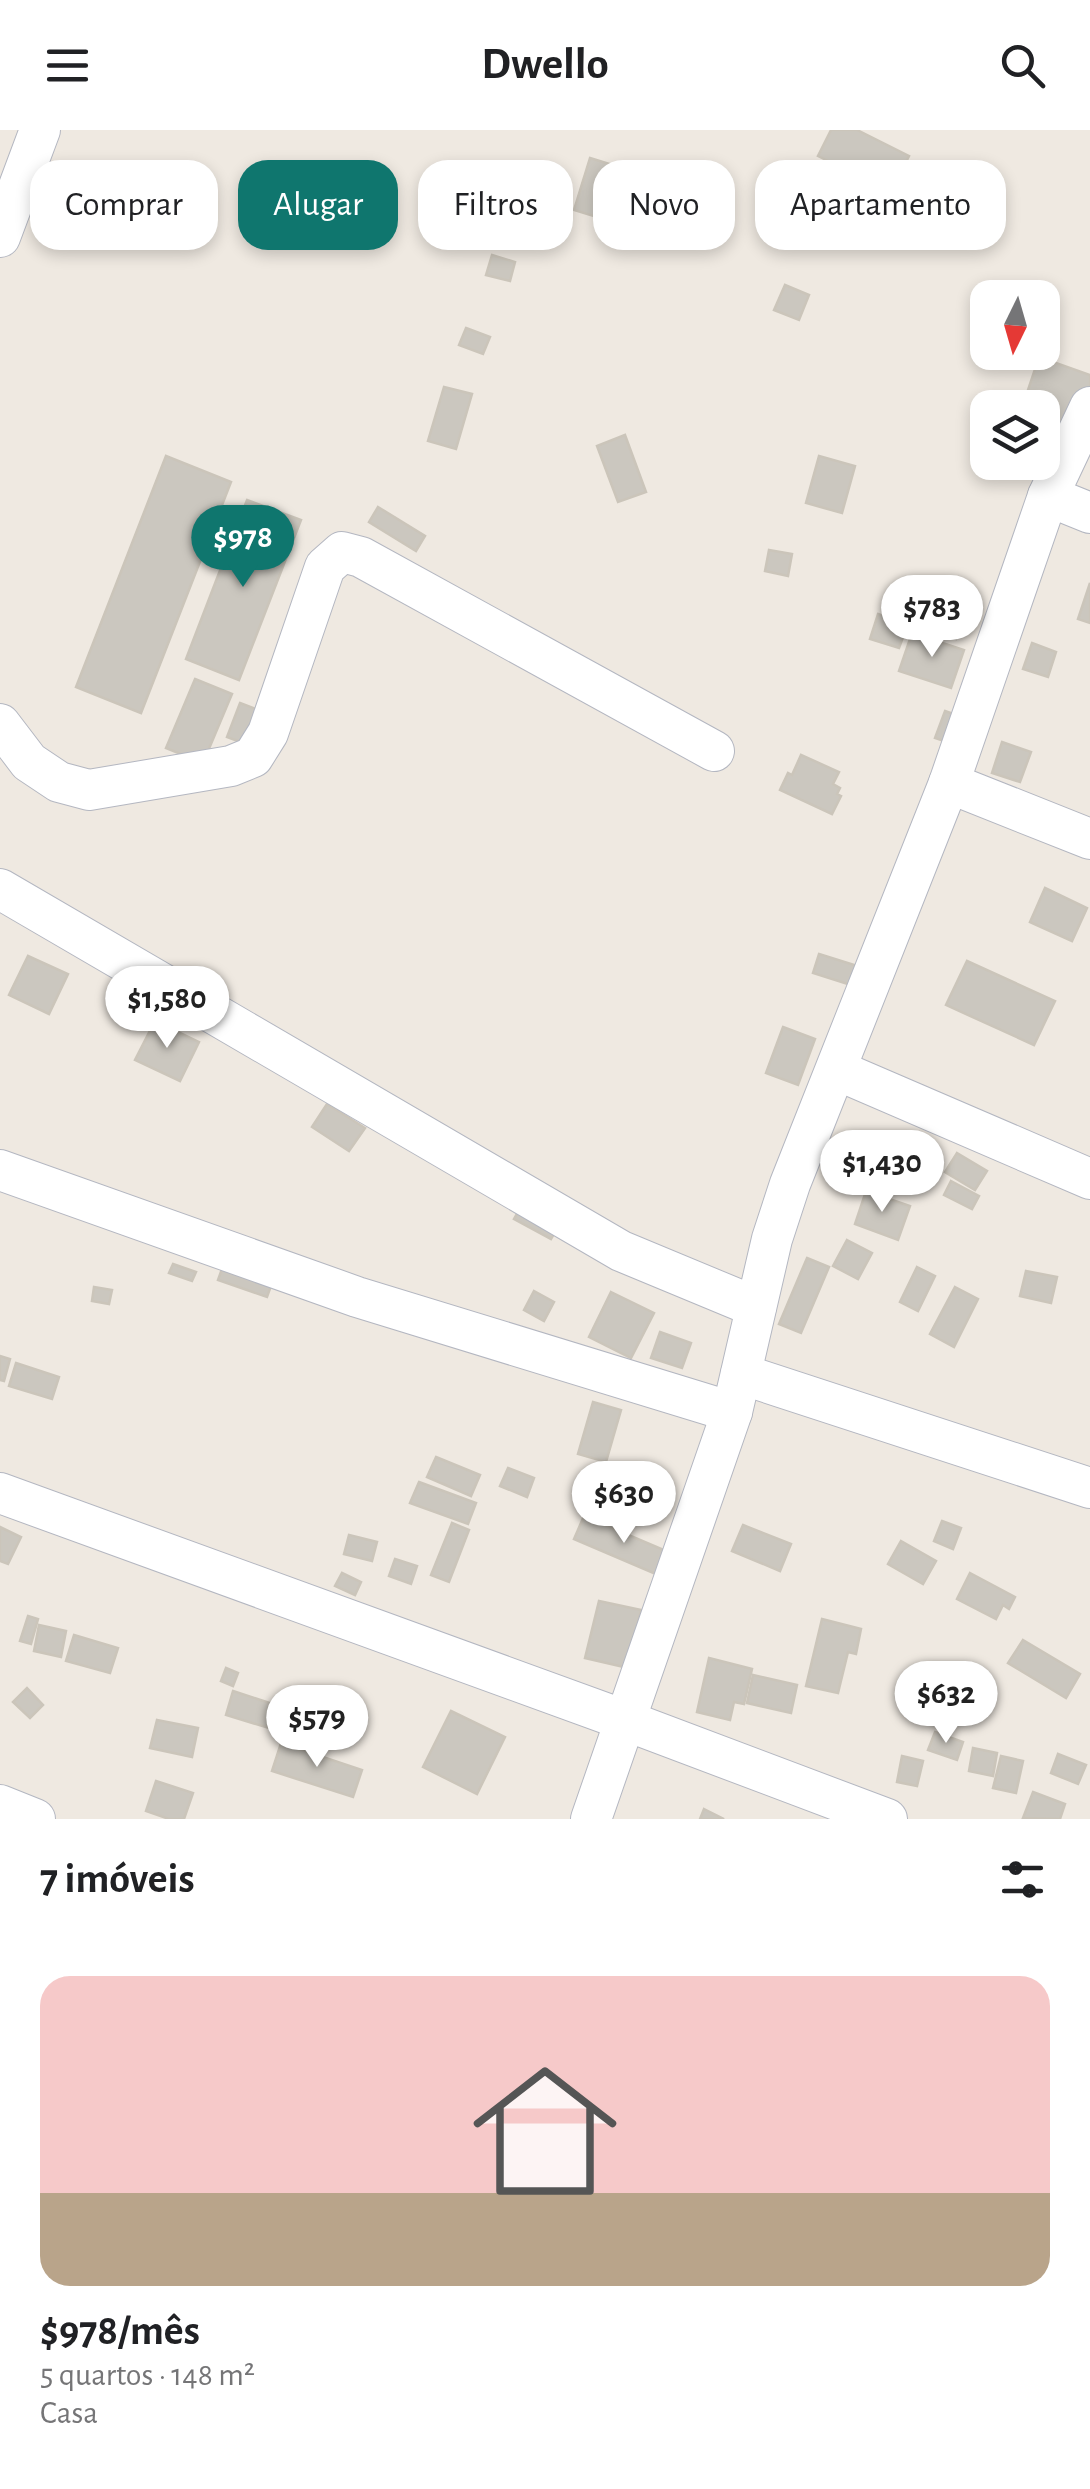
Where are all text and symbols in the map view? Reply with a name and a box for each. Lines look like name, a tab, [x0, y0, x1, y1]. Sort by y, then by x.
icon: menu	[40, 38, 95, 93]
icon: search	[995, 38, 1050, 93]
text: Dwello	[481, 42, 609, 87]
chip: Comprar	[30, 160, 218, 250]
chip: Alugar	[238, 160, 398, 250]
chip: Filtros	[418, 160, 573, 250]
chip: Novo	[593, 160, 735, 250]
chip: Apartamento	[755, 160, 1006, 250]
north arrow	[970, 280, 1060, 370]
map controls	[970, 280, 1060, 480]
button: layers	[970, 390, 1060, 480]
pin: $978	[184, 505, 302, 590]
text: $978	[213, 521, 273, 553]
pin: $783	[873, 575, 991, 660]
text: $783	[903, 591, 961, 623]
pin: $1,580	[86, 966, 248, 1051]
text: $1,580	[127, 982, 207, 1014]
pin: $1,430	[801, 1130, 963, 1215]
text: $1,430	[842, 1146, 922, 1178]
pin: $630	[565, 1461, 683, 1546]
text: $630	[594, 1477, 654, 1509]
pin: $632	[887, 1661, 1005, 1746]
text: $632	[917, 1677, 975, 1709]
pin: $579	[258, 1685, 376, 1770]
text: $579	[288, 1701, 346, 1733]
icon: filters	[995, 1852, 1050, 1907]
text: 7 imóveis	[40, 1858, 195, 1900]
icon: home	[455, 2041, 635, 2221]
text: $978/mês	[40, 2310, 200, 2352]
text: 5 quartos · 148 m²	[40, 2359, 255, 2391]
text: Casa	[40, 2397, 98, 2429]

